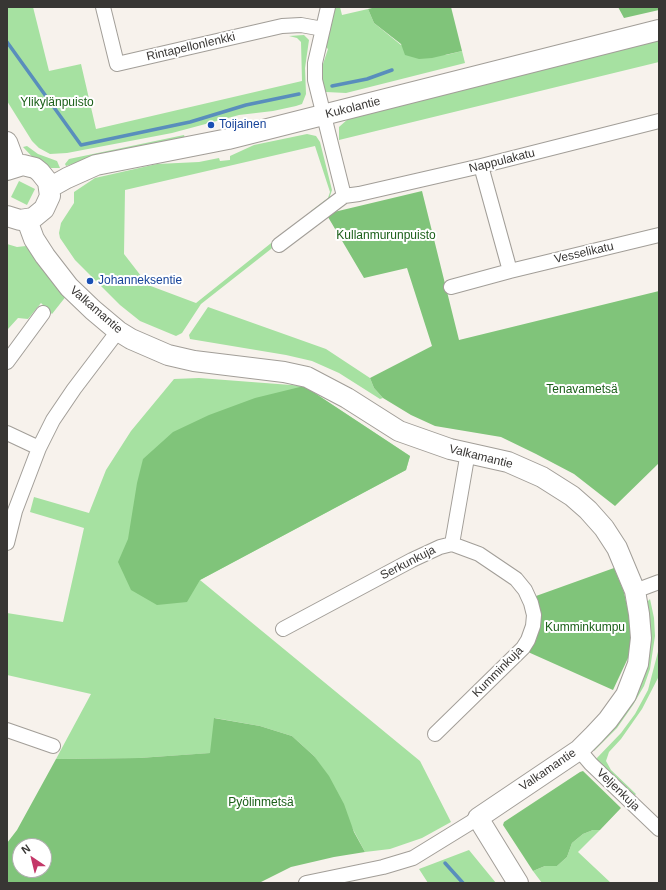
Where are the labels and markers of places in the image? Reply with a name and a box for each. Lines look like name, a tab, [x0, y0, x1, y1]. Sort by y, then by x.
place label: Toijainen	[219, 118, 266, 132]
marker: Toijainen	[206, 120, 216, 130]
place label: Johanneksentie	[98, 274, 182, 288]
marker: Johanneksentie	[85, 276, 95, 286]

